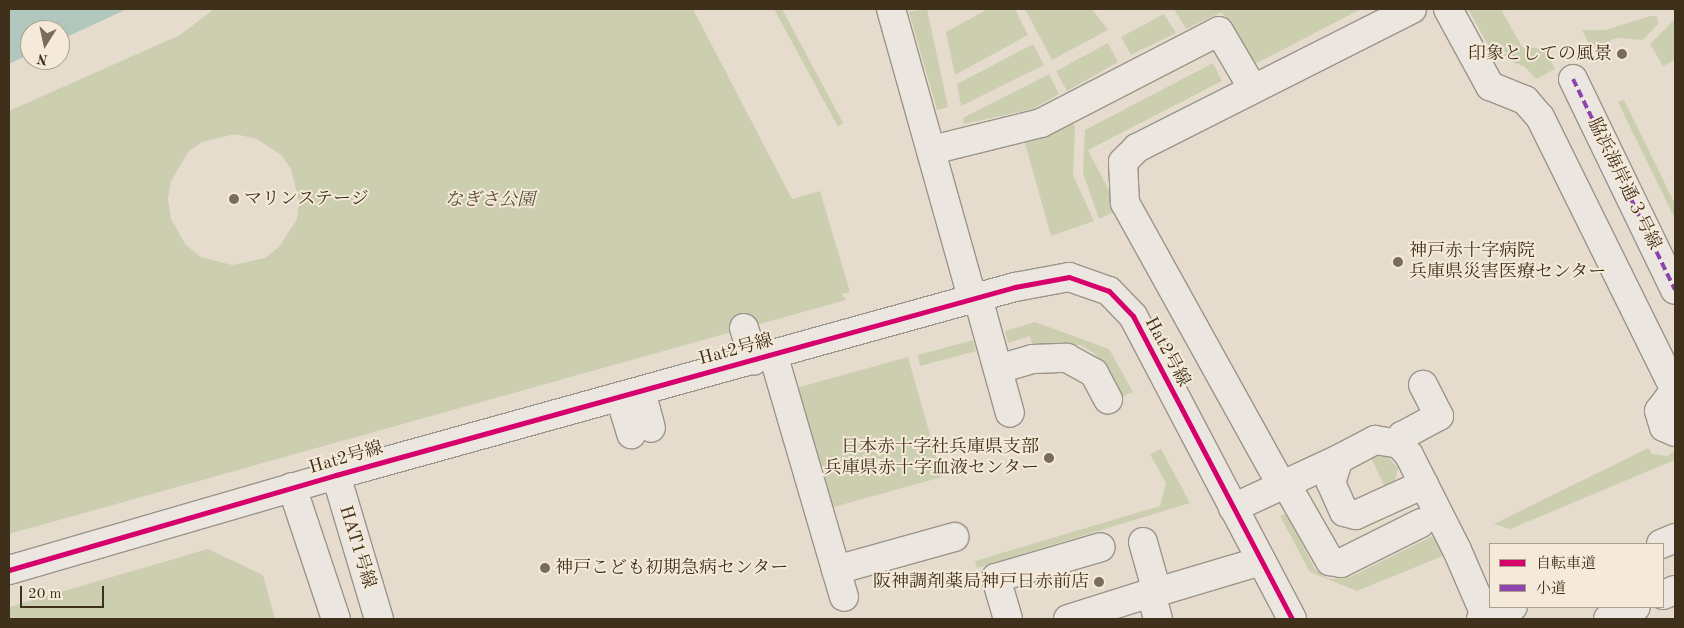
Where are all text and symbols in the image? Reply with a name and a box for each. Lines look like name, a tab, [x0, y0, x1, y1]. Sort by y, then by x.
north arrow	[20, 20, 70, 70]
place label: 印象としての風景	[1468, 43, 1612, 65]
marker: 印象としての風景	[1616, 48, 1628, 60]
text: N	[36, 51, 49, 67]
street label: 脇浜海岸通３号線	[1583, 115, 1665, 253]
place label: マリンステージ	[244, 188, 370, 210]
park label: なぎさ公園	[445, 189, 535, 211]
marker: マリンステージ	[228, 193, 240, 205]
place label: 神戸赤十字病院 兵庫県災害医療センター	[1409, 241, 1607, 284]
marker: 神戸赤十字病院 兵庫県災害医療センター	[1391, 255, 1405, 269]
street label: Hat2号線	[1140, 313, 1194, 391]
street label: Hat2号線	[697, 330, 775, 370]
street label: Hat2号線	[307, 437, 385, 479]
place label: 日本赤十字社兵庫県支部 兵庫県赤十字血液センター	[823, 437, 1039, 479]
marker: 日本赤十字社兵庫県支部 兵庫県赤十字血液センター	[1043, 452, 1055, 464]
street label: HAT1号線	[334, 503, 380, 591]
legend	[1489, 543, 1664, 608]
place label: 神戸こども初期急病センター	[555, 557, 789, 579]
text: 自転車道	[1536, 557, 1596, 572]
marker: 神戸こども初期急病センター	[539, 562, 551, 574]
place label: 阪神調剤薬局神戸日赤前店	[873, 571, 1089, 593]
scale bar	[22, 576, 106, 608]
marker: 阪神調剤薬局神戸日赤前店	[1093, 576, 1105, 588]
text: 小道	[1536, 582, 1566, 597]
text: 20 m	[28, 587, 62, 602]

